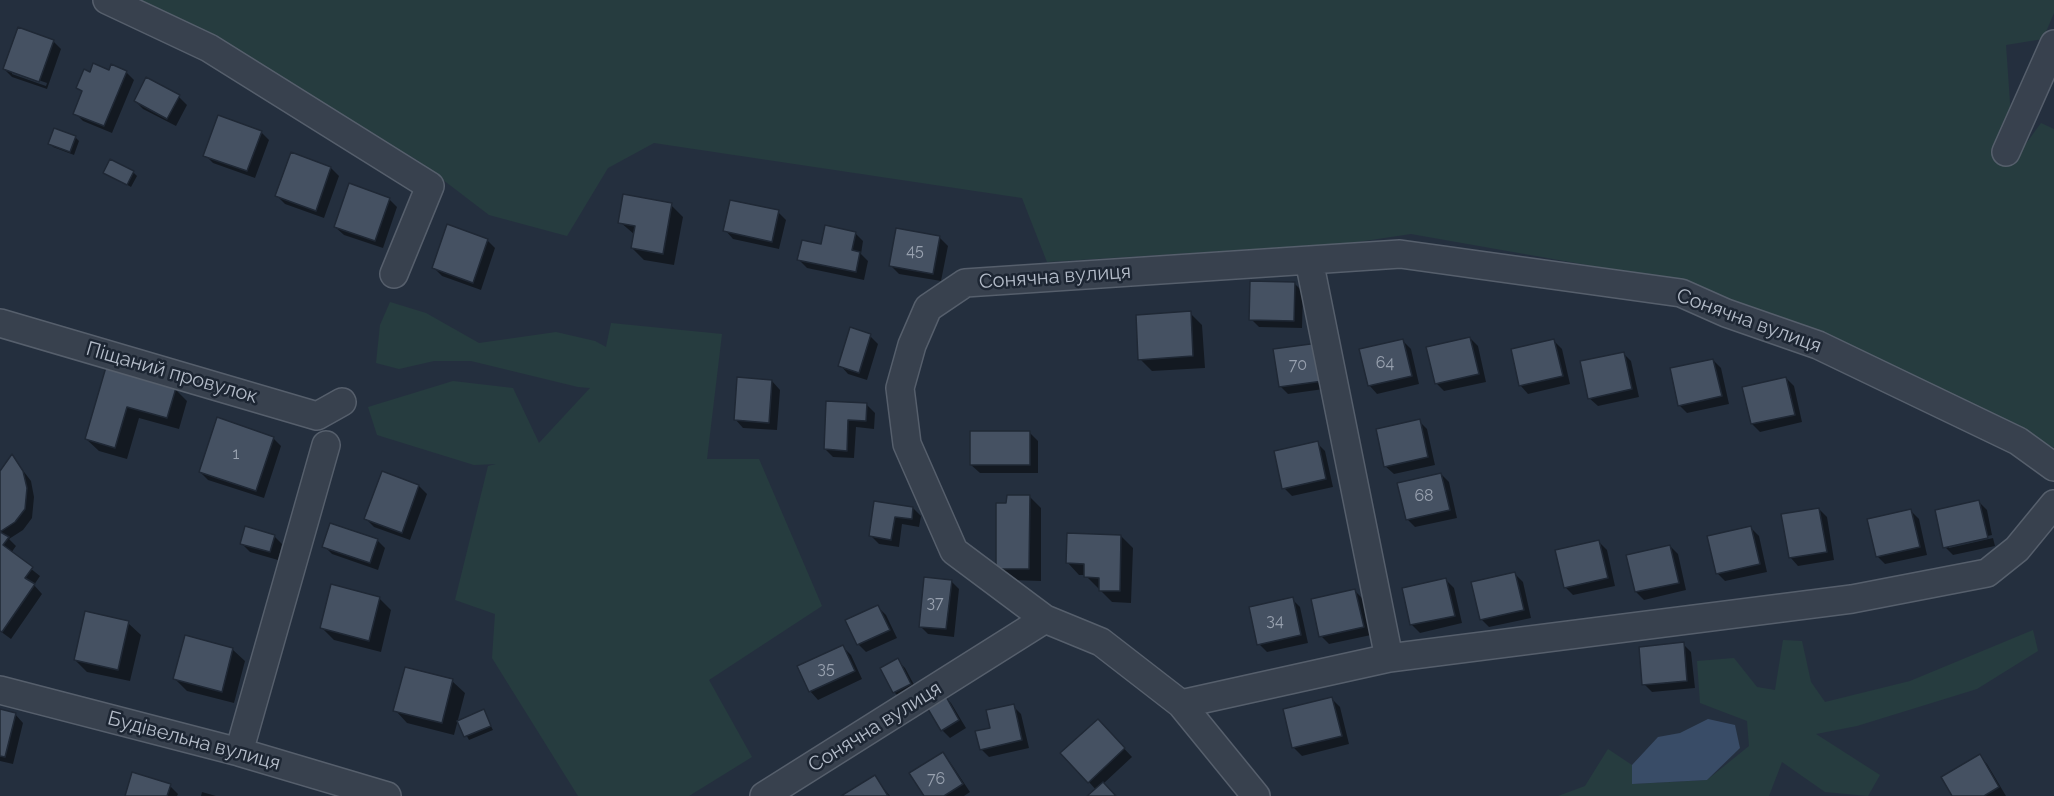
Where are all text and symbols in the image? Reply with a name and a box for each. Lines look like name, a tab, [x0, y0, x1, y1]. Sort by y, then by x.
house number: 45	[906, 241, 924, 261]
street label: Сонячна вулиця	[978, 260, 1132, 294]
street label: Сонячна вулиця	[1673, 284, 1825, 358]
street label: Піщаний провулок	[83, 337, 261, 409]
house number: 64	[1376, 353, 1394, 373]
house number: 70	[1289, 355, 1307, 375]
house number: 1	[233, 444, 239, 464]
house number: 68	[1414, 486, 1434, 506]
house number: 37	[926, 593, 944, 613]
house number: 34	[1266, 611, 1284, 631]
house number: 35	[817, 659, 835, 679]
street label: Сонячна вулиця	[804, 676, 946, 778]
street label: Будівельна вулиця	[105, 706, 283, 776]
house number: 76	[927, 769, 945, 789]

